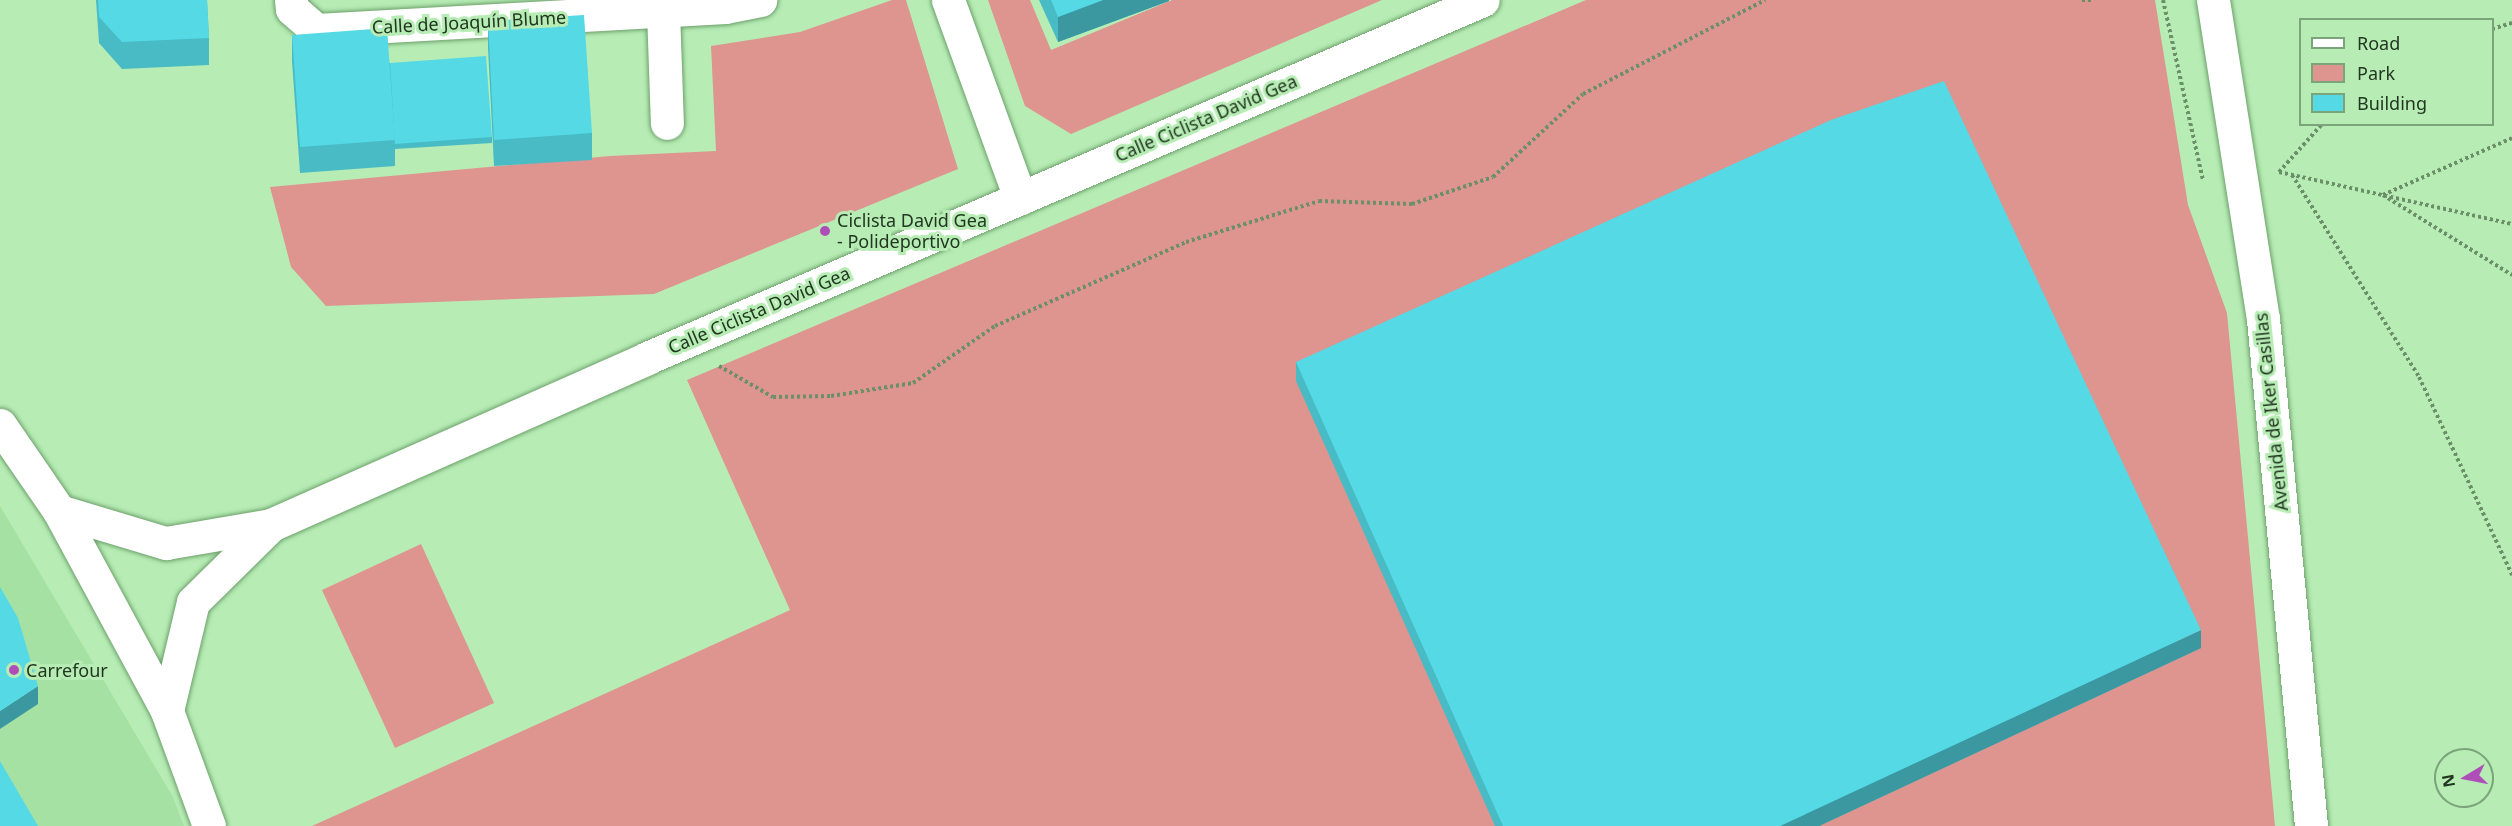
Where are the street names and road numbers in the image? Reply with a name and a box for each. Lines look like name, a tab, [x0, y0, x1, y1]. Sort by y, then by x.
street label: Calle de Joaquín Blume	[371, 6, 567, 38]
street label: Calle Ciclista David Gea	[1112, 70, 1300, 166]
street label: Calle Ciclista David Gea	[665, 262, 853, 358]
street label: Avenida de Iker Casillas	[2250, 312, 2292, 512]

